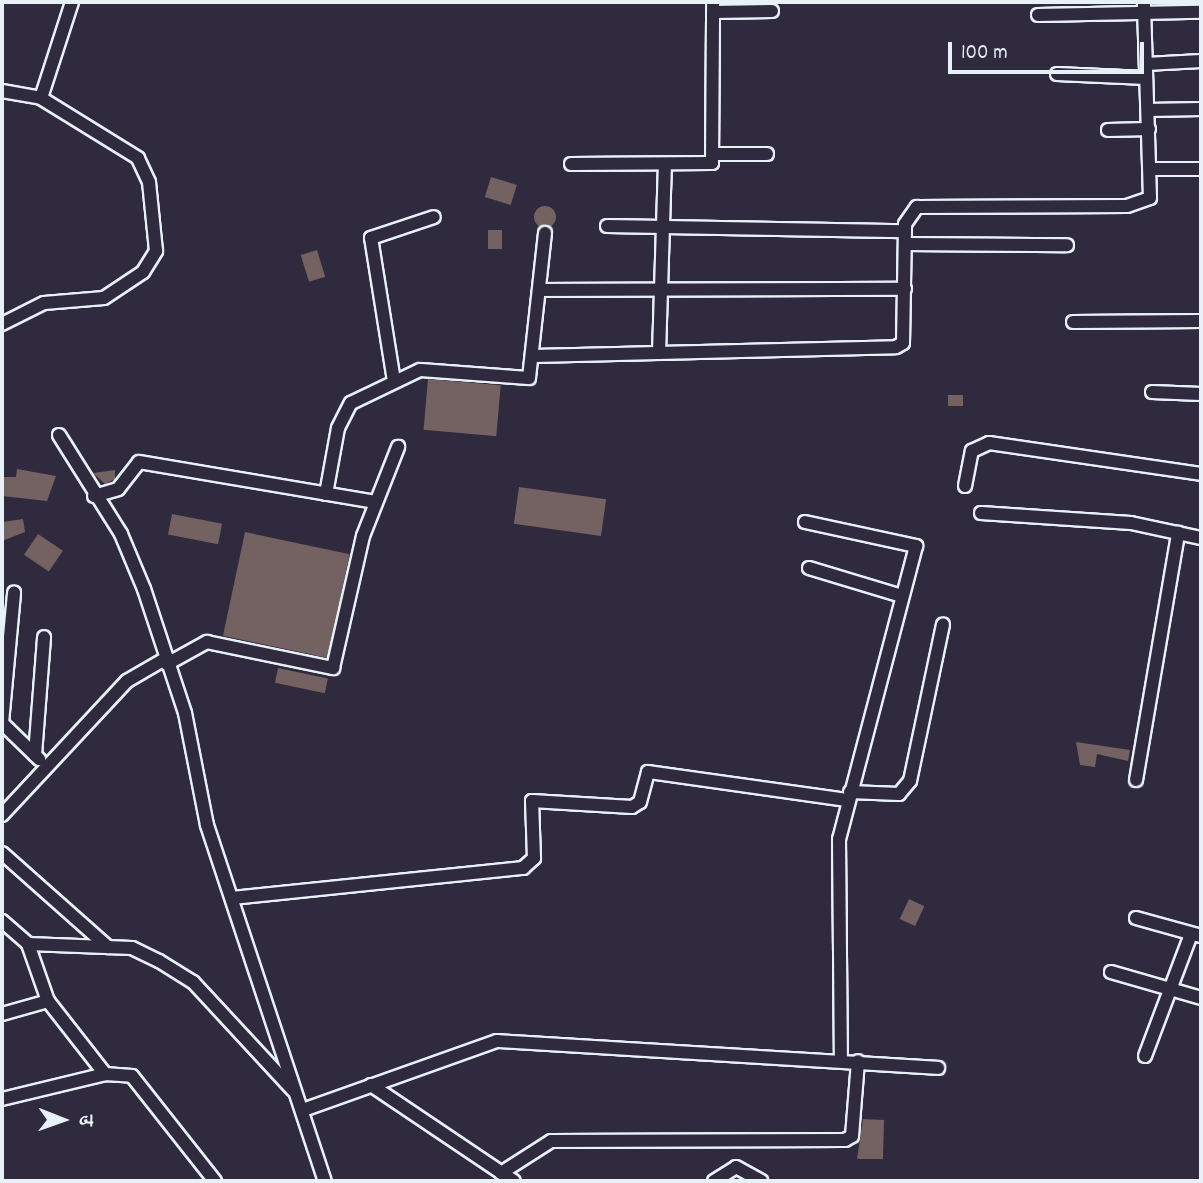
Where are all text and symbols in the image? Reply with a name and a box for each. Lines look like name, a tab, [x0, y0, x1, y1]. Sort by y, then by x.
scale bar	[951, 28, 1147, 72]
text: 100 m	[961, 39, 1008, 69]
north arrow	[28, 1085, 98, 1155]
text: उ	[71, 1115, 98, 1126]

